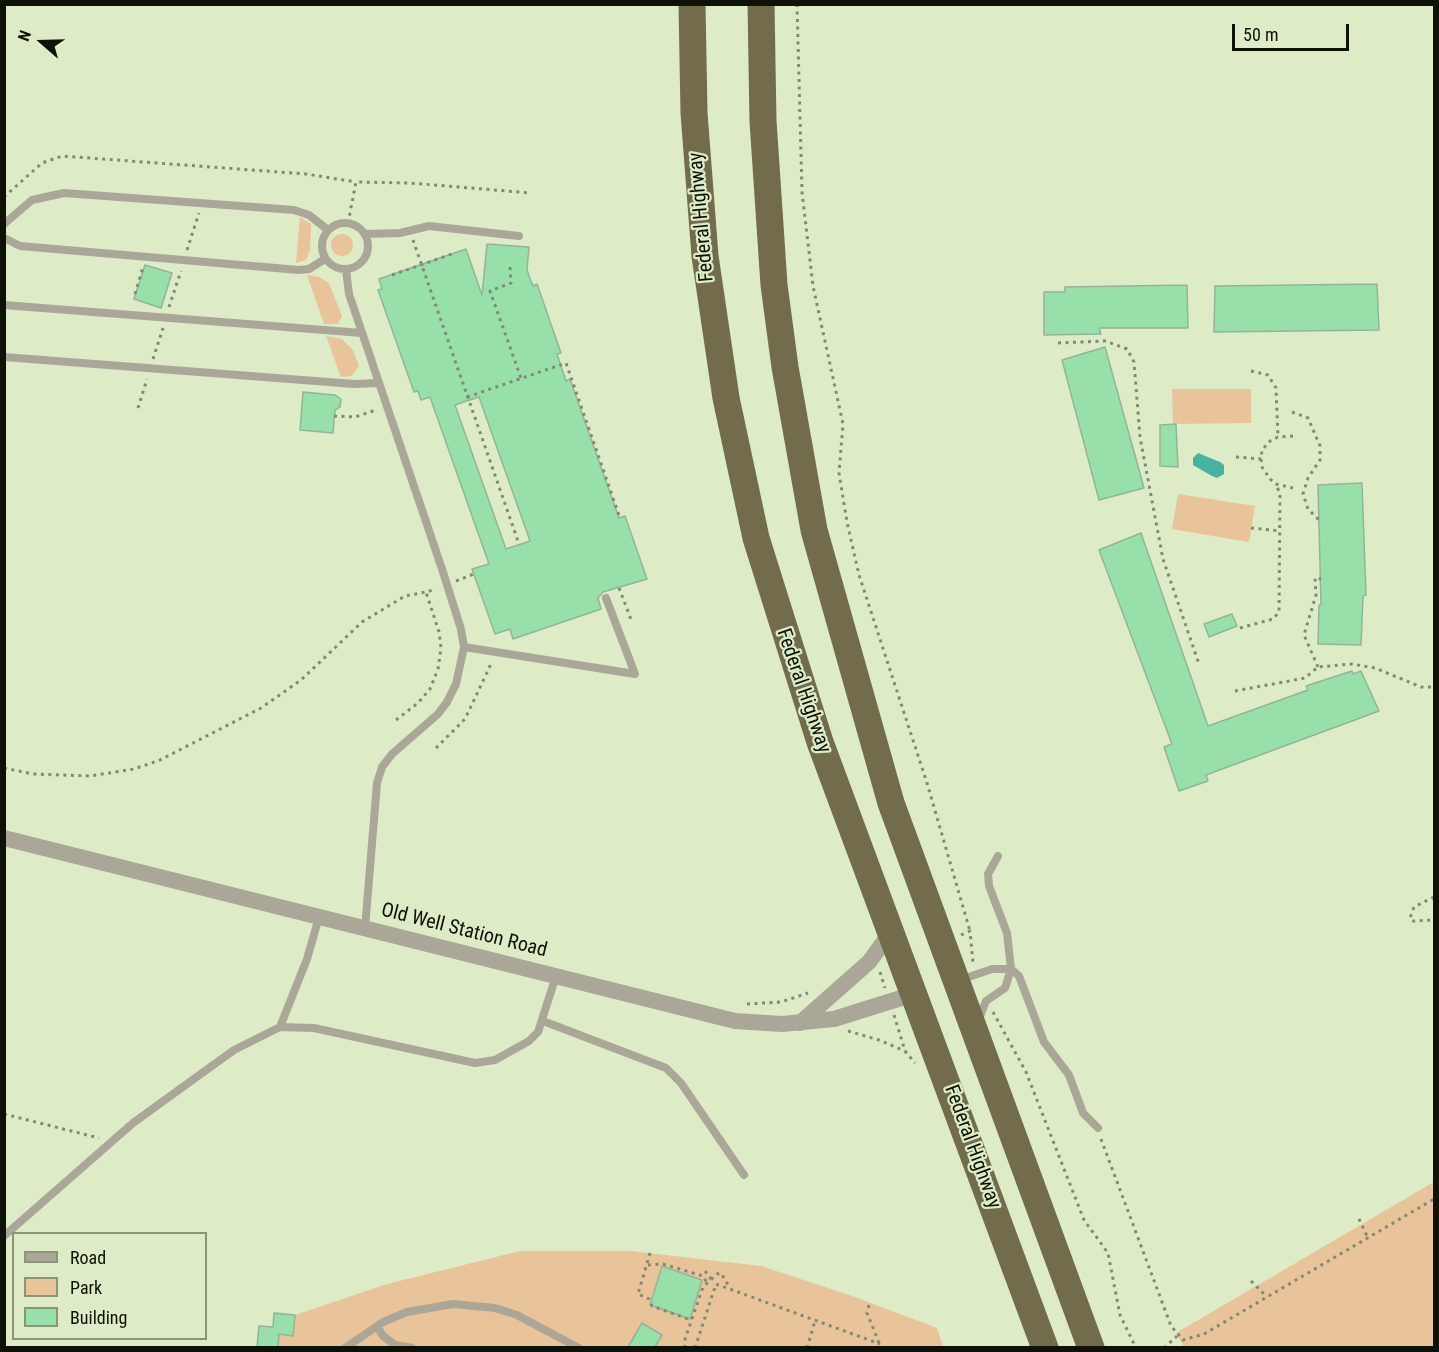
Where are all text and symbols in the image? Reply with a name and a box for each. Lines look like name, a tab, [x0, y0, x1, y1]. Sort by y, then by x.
north arrow	[12, 12, 72, 72]
scale bar	[1235, 12, 1352, 50]
text: 50 m	[1243, 24, 1278, 45]
text: N	[14, 28, 35, 44]
street label: Federal Highway	[684, 151, 720, 283]
street label: Federal Highway	[771, 626, 835, 756]
street label: Old Well Station Road	[379, 899, 549, 963]
street label: Federal Highway	[939, 1082, 1005, 1212]
legend	[12, 1232, 207, 1340]
text: Road	[70, 1247, 106, 1268]
text: Park	[70, 1277, 102, 1298]
text: Building	[70, 1307, 127, 1328]

